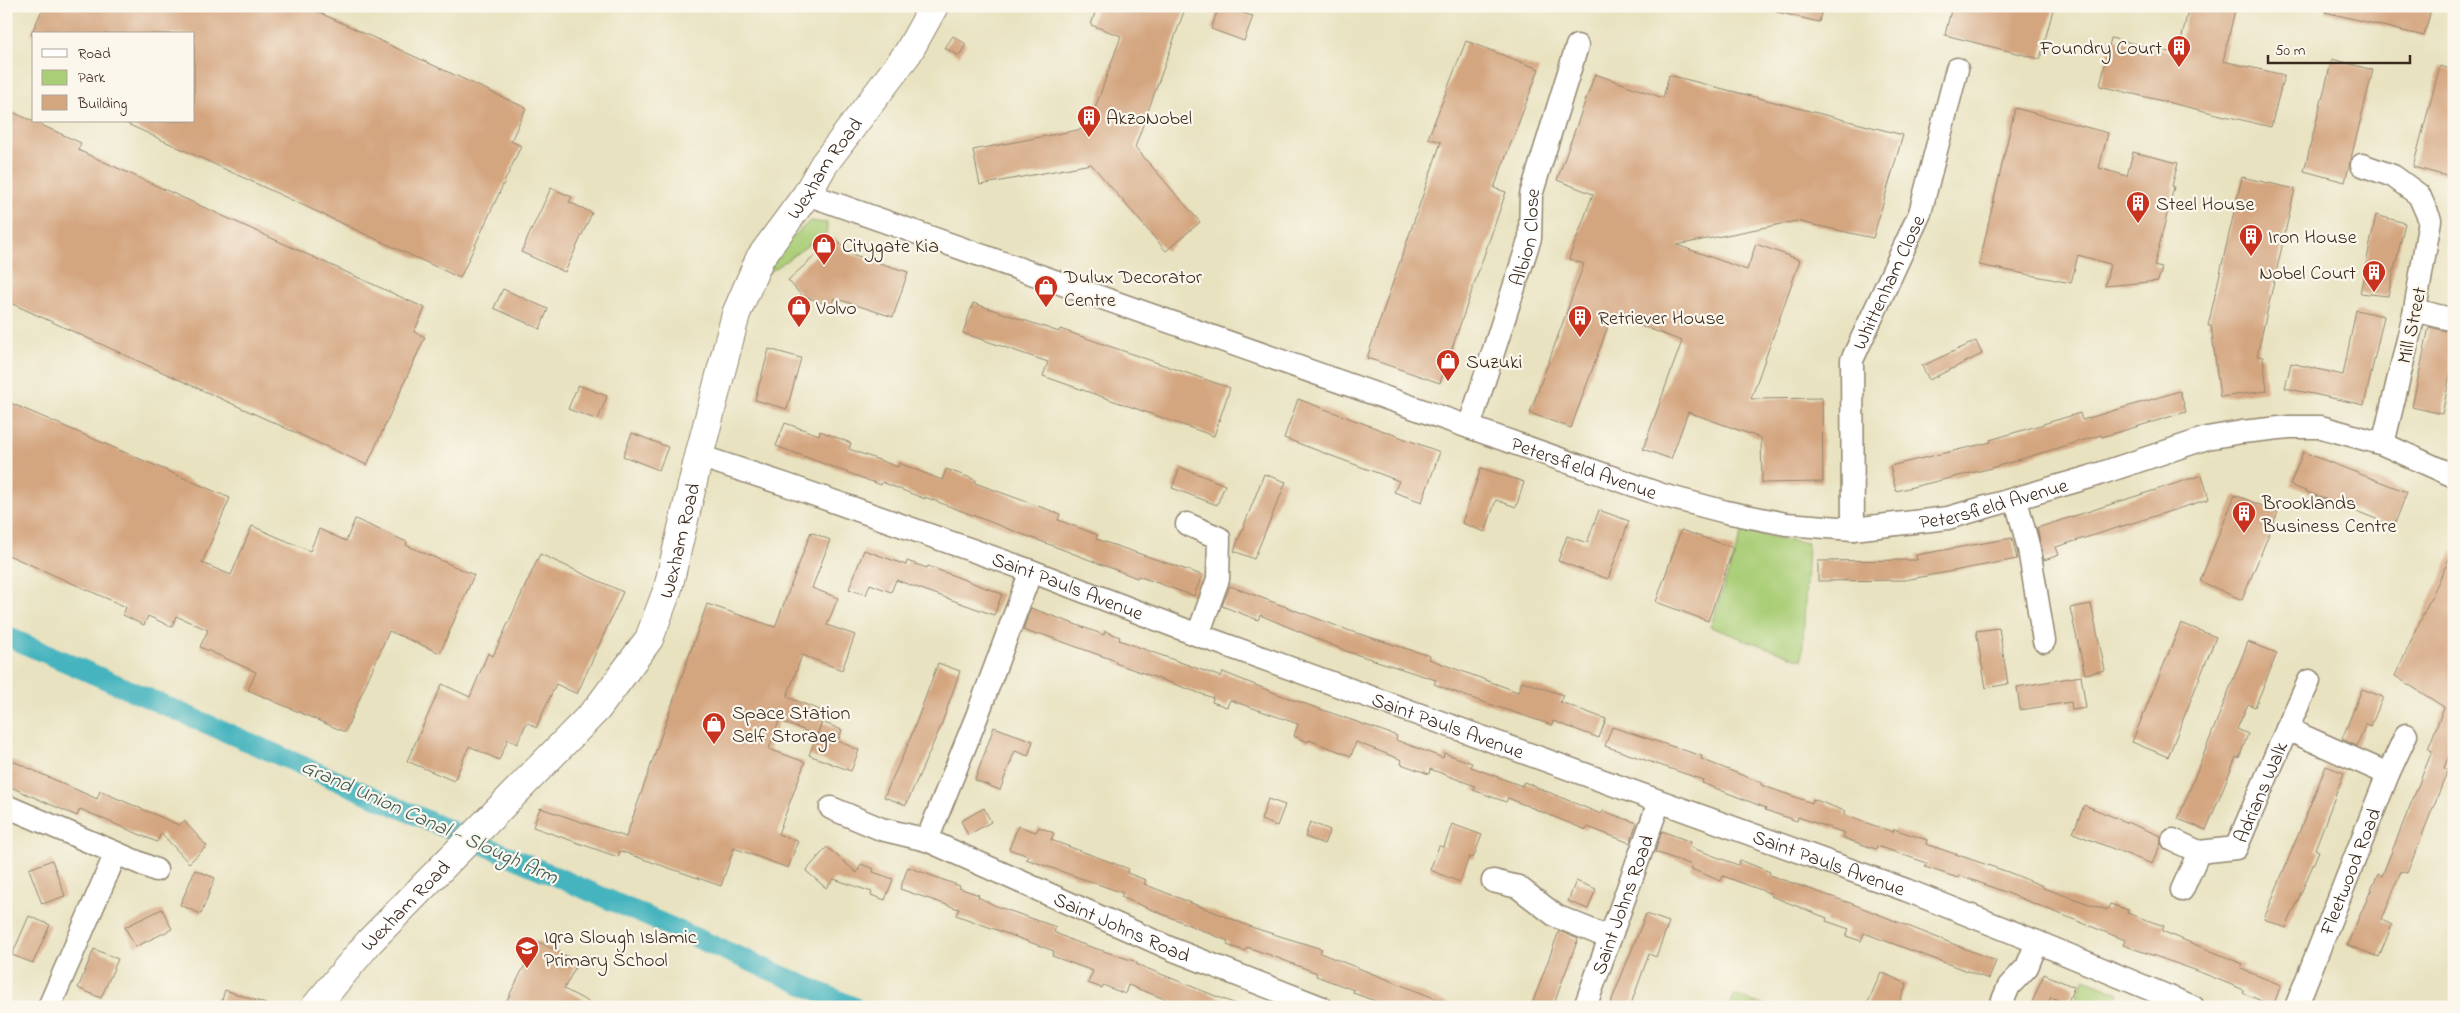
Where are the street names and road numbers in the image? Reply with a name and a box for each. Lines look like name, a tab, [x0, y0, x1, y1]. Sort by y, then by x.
street label: Wexham Road	[781, 112, 871, 226]
street label: Albion Close	[1503, 185, 1549, 290]
street label: Whittenham Close	[1847, 211, 1934, 355]
street label: Mill Street	[2391, 284, 2436, 367]
street label: Petersfield Avenue	[1507, 431, 1660, 509]
street label: Petersfield Avenue	[1918, 472, 2072, 538]
street label: Wexham Road	[653, 480, 709, 603]
street label: Saint Pauls Avenue	[987, 546, 1147, 630]
street label: Saint Pauls Avenue	[1367, 687, 1527, 768]
street label: Adrians Walk	[2228, 737, 2297, 848]
street label: Fleetwood Road	[2313, 804, 2390, 941]
street label: Saint Pauls Avenue	[1748, 824, 1908, 905]
street label: Saint Johns Road	[1586, 831, 1663, 979]
street label: Wexham Road	[355, 855, 458, 959]
street label: Saint Johns Road	[1048, 886, 1194, 972]

